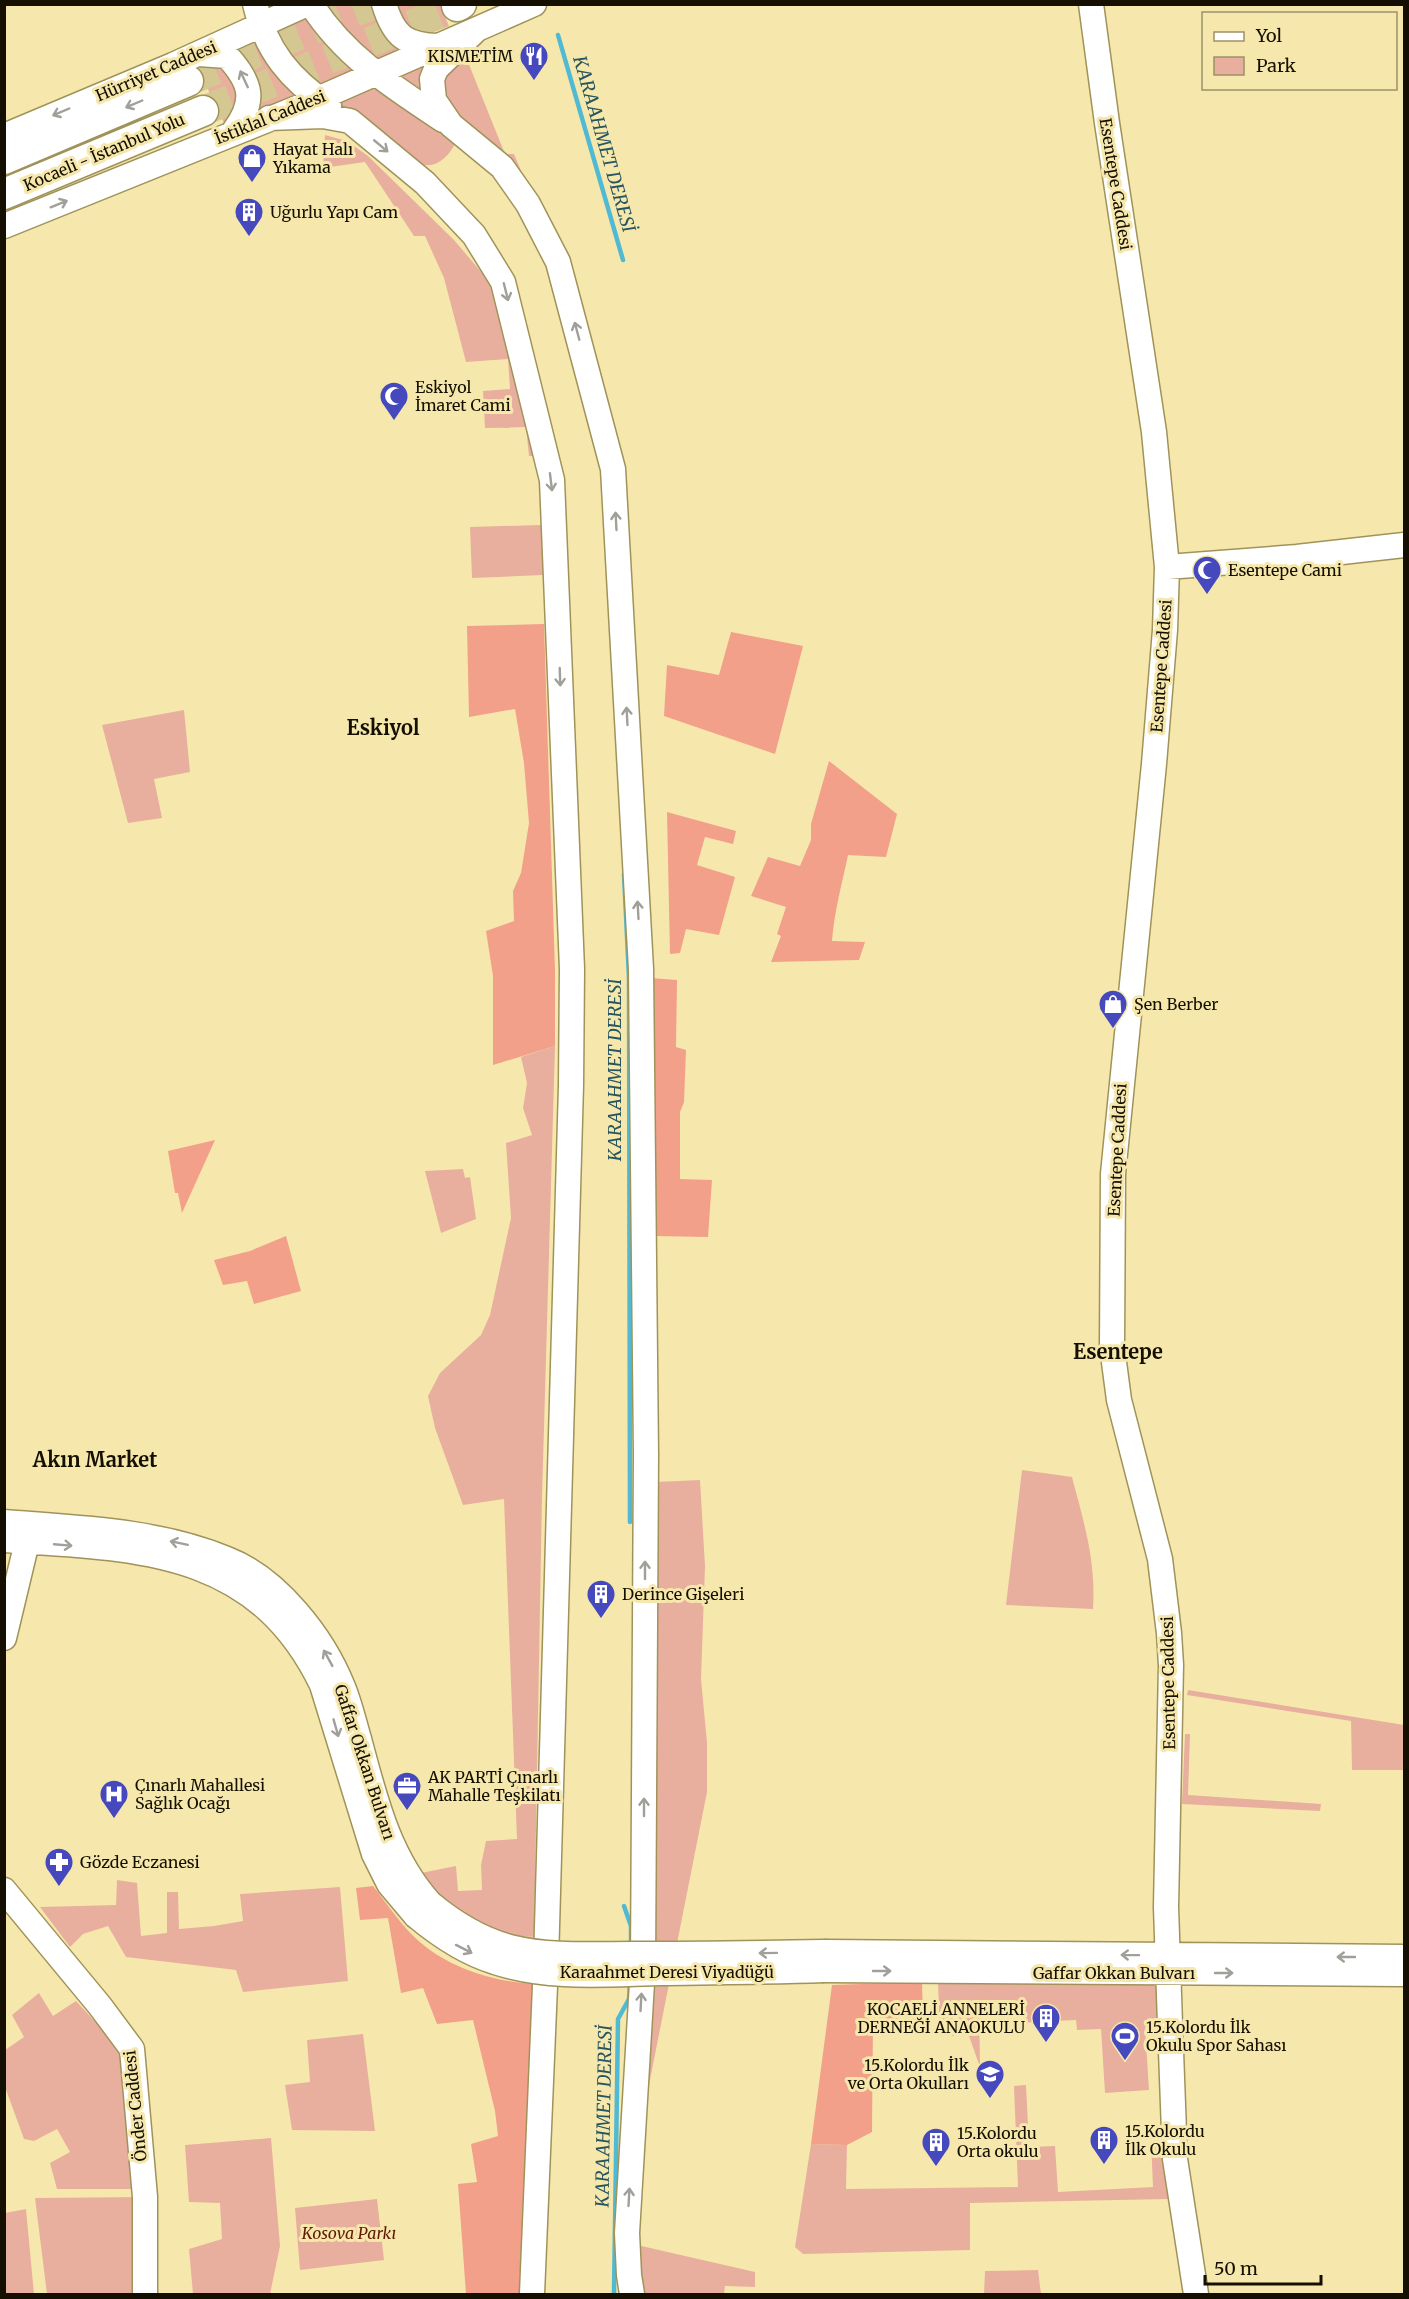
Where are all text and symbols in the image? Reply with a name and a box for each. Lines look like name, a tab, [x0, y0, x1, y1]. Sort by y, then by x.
legend	[1202, 12, 1397, 90]
text: Yol	[1255, 24, 1282, 47]
street label: Hürriyet Caddesi	[93, 37, 219, 105]
restaurant icon: KISMETİM	[518, 40, 550, 82]
place label: KISMETİM	[427, 46, 513, 66]
water label: KARAAHMET DERESİ	[568, 52, 641, 236]
text: Park	[1256, 54, 1297, 77]
one-way arrow	[237, 71, 249, 89]
street label: İstiklal Caddesi	[212, 86, 328, 148]
one-way arrow	[125, 99, 143, 110]
one-way arrow	[52, 107, 71, 118]
street label: Kocaeli - İstanbul Yolu	[20, 109, 188, 195]
street label: Esentepe Caddesi	[1096, 116, 1136, 252]
place label: Hayat Halı Yıkama	[272, 139, 353, 177]
one-way arrow	[373, 139, 389, 152]
shop icon: Hayat Halı Yıkama	[236, 142, 268, 184]
building icon: Uğurlu Yapı Cam	[233, 196, 265, 238]
one-way arrow	[49, 198, 67, 209]
place label: Uğurlu Yapı Cam	[270, 202, 398, 222]
one-way arrow	[500, 283, 512, 302]
one-way arrow	[570, 322, 582, 341]
place label: Eskiyol İmaret Cami	[415, 377, 511, 415]
mosque icon: Eskiyol İmaret Cami	[378, 380, 410, 422]
one-way arrow	[546, 472, 557, 491]
one-way arrow	[610, 511, 621, 531]
mosque icon: Esentepe Cami	[1191, 554, 1223, 596]
place label: Esentepe Cami	[1228, 560, 1342, 580]
street label: Esentepe Caddesi	[1146, 599, 1176, 733]
one-way arrow	[554, 666, 565, 686]
one-way arrow	[621, 706, 632, 726]
district label: Eskiyol	[347, 715, 420, 740]
one-way arrow	[632, 901, 643, 921]
water label: KARAAHMET DERESİ	[603, 978, 626, 1162]
shop icon: Şen Berber	[1097, 988, 1129, 1030]
place label: Şen Berber	[1134, 994, 1218, 1014]
street label: Esentepe Caddesi	[1104, 1083, 1130, 1217]
district label: Esentepe	[1073, 1339, 1163, 1364]
district label: Akın Market	[32, 1447, 157, 1472]
one-way arrow	[169, 1537, 189, 1548]
one-way arrow	[52, 1540, 72, 1551]
one-way arrow	[639, 1561, 651, 1581]
building icon: Derince Gişeleri	[585, 1578, 617, 1620]
place label: Derince Gişeleri	[622, 1584, 744, 1604]
street label: Esentepe Caddesi	[1157, 1616, 1179, 1750]
one-way arrow	[322, 1649, 334, 1666]
street label: Gaffar Okkan Bulvarı	[330, 1682, 400, 1842]
one-way arrow	[331, 1718, 342, 1737]
place label: AK PARTİ Çınarlı Mahalle Teşkilatı	[427, 1767, 561, 1805]
office icon: AK PARTİ Çınarlı Mahalle Teşkilatı	[391, 1770, 423, 1812]
place label: Çınarlı Mahallesi Sağlık Ocağı	[135, 1775, 265, 1813]
hospital icon: Çınarlı Mahallesi Sağlık Ocağı	[98, 1778, 130, 1820]
one-way arrow	[638, 1798, 650, 1818]
pharmacy icon: Gözde Eczanesi	[43, 1846, 75, 1888]
place label: Gözde Eczanesi	[80, 1852, 200, 1872]
one-way arrow	[455, 1944, 473, 1955]
one-way arrow	[759, 1947, 779, 1959]
one-way arrow	[1121, 1949, 1141, 1961]
one-way arrow	[1337, 1951, 1357, 1963]
street label: Karaahmet Deresi Viyadüğü	[560, 1962, 774, 1982]
street label: Gaffar Okkan Bulvarı	[1033, 1963, 1195, 1983]
one-way arrow	[872, 1965, 892, 1977]
one-way arrow	[1214, 1968, 1234, 1979]
one-way arrow	[635, 1993, 646, 2013]
place label: KOCAELİ ANNELERİ DERNEĞİ ANAOKULU	[858, 1999, 1025, 2037]
building icon: KOCAELİ ANNELERİ DERNEĞİ ANAOKULU	[1030, 2002, 1062, 2044]
place label: 15.Kolordu İlk Okulu Spor Sahası	[1146, 2017, 1286, 2055]
sports icon: 15.Kolordu İlk Okulu Spor Sahası	[1109, 2020, 1141, 2062]
water label: KARAAHMET DERESİ	[590, 2024, 617, 2208]
street label: Önder Caddesi	[119, 2050, 151, 2162]
place label: 15.Kolordu İlk ve Orta Okulları	[847, 2055, 970, 2093]
school or university icon: 15.Kolordu İlk ve Orta Okulları	[974, 2058, 1006, 2100]
place label: 15.Kolordu İlk Okulu	[1125, 2121, 1205, 2159]
place label: 15.Kolordu Orta okulu	[957, 2123, 1039, 2161]
building icon: 15.Kolordu İlk Okulu	[1088, 2124, 1120, 2166]
building icon: 15.Kolordu Orta okulu	[920, 2126, 952, 2168]
one-way arrow	[624, 2187, 635, 2207]
park label: Kosova Parkı	[301, 2223, 396, 2243]
scale bar	[1205, 2248, 1320, 2286]
text: 50 m	[1214, 2257, 1258, 2280]

